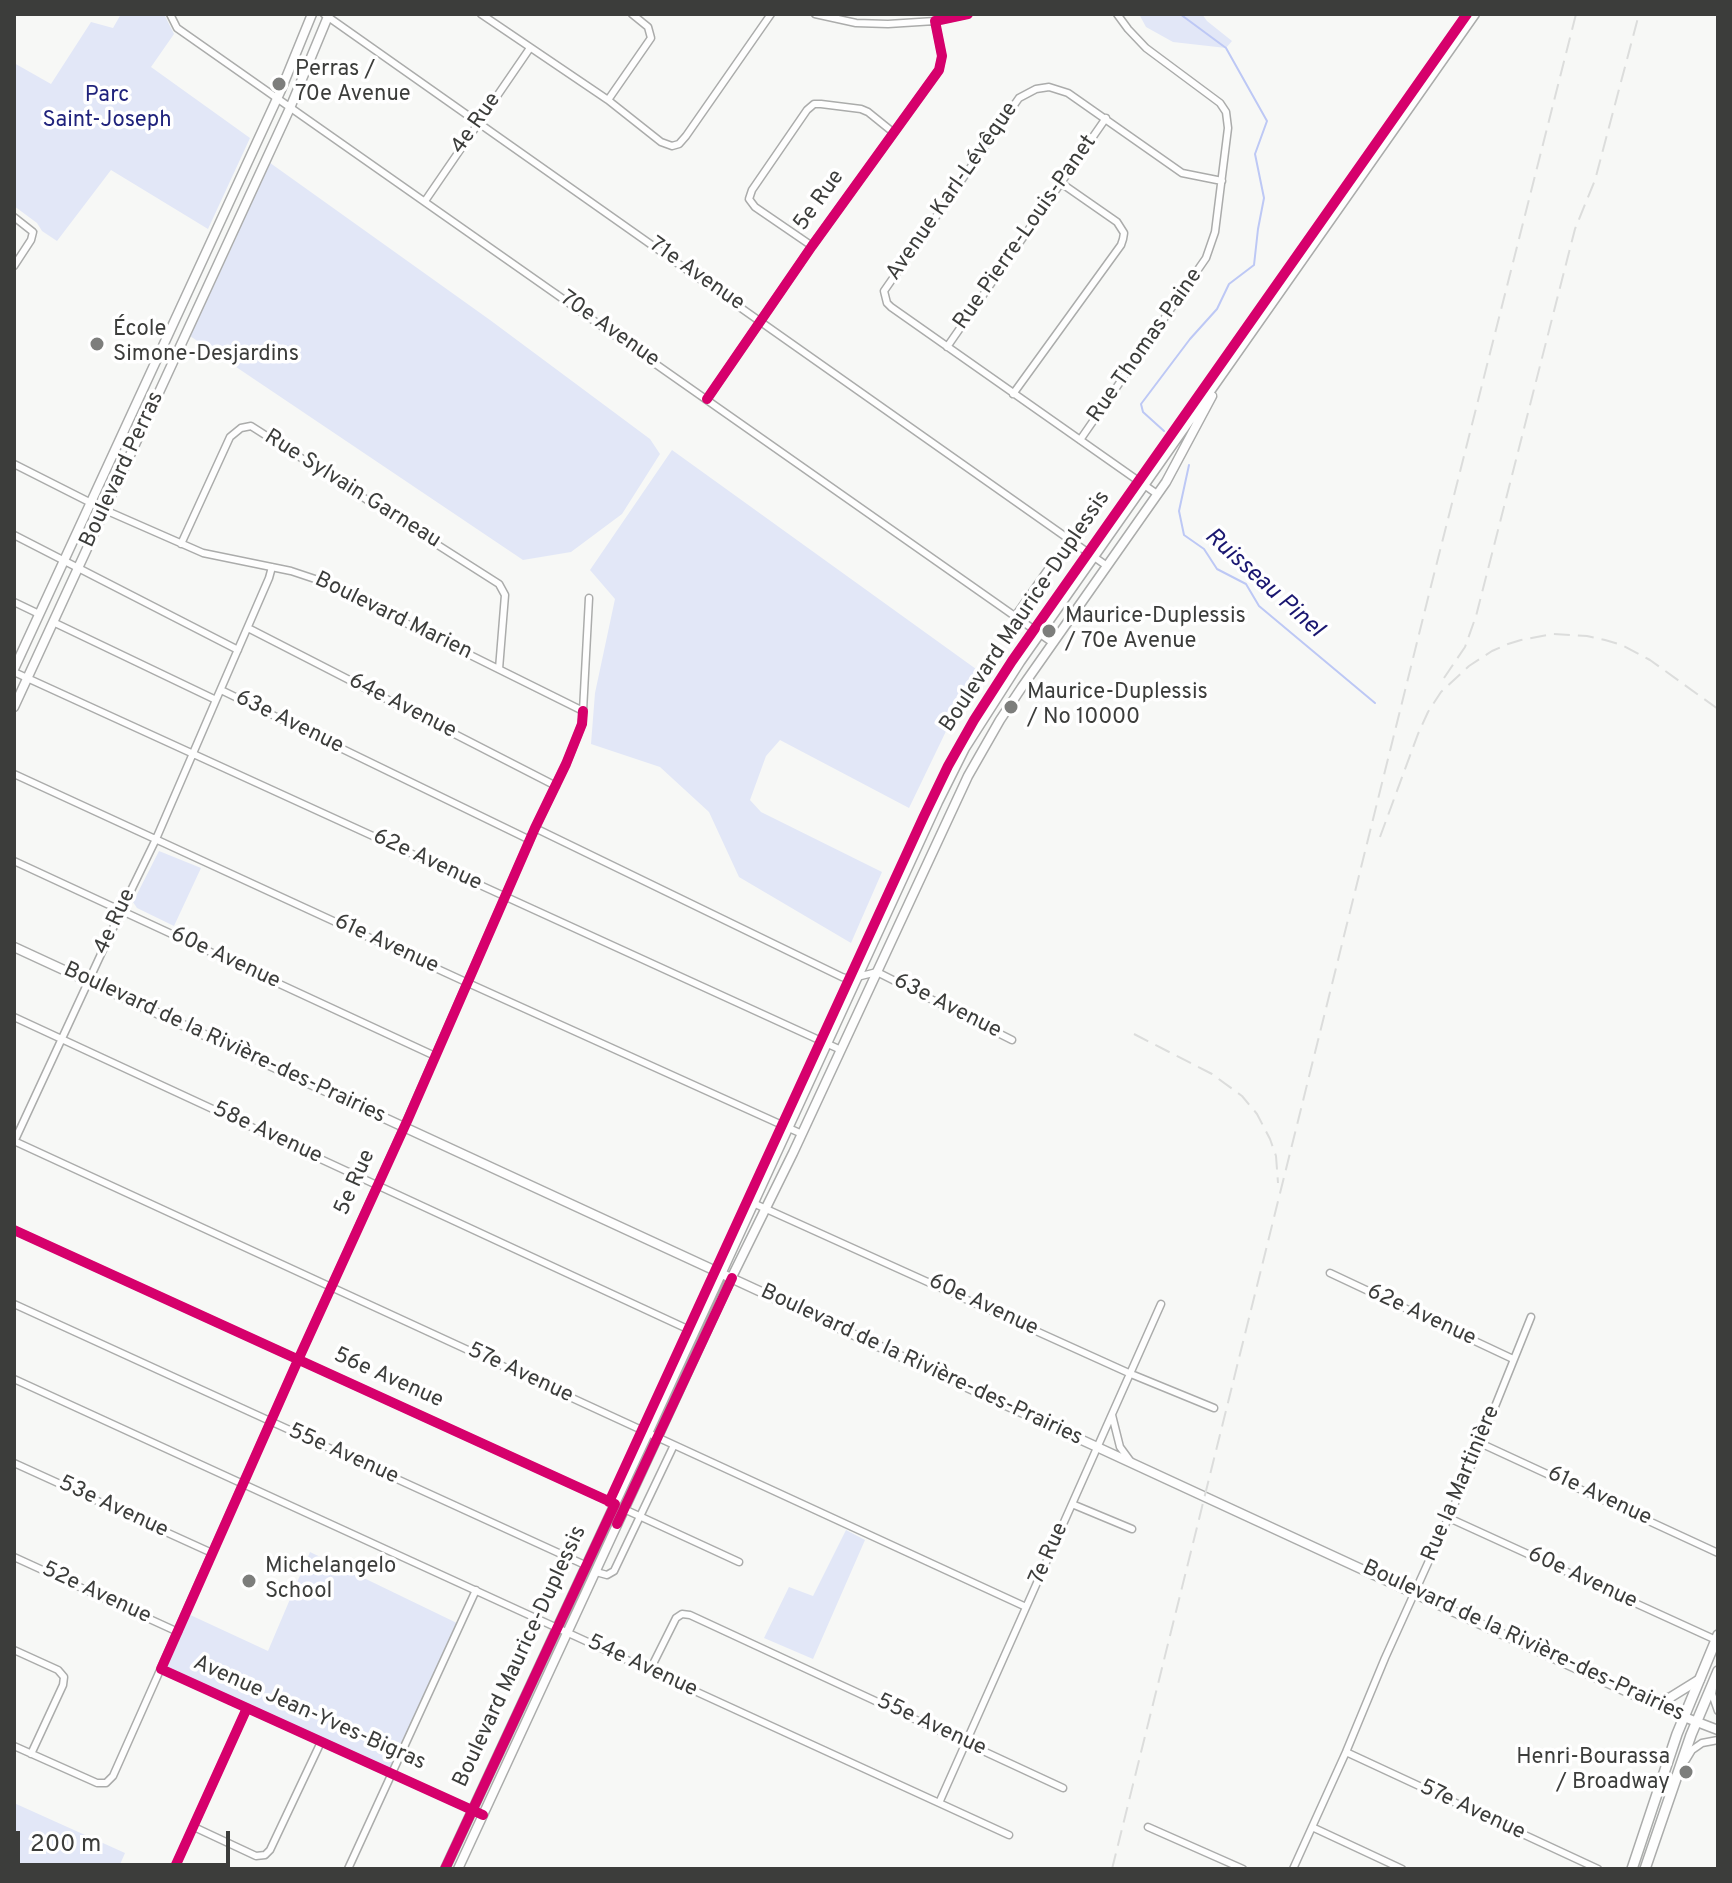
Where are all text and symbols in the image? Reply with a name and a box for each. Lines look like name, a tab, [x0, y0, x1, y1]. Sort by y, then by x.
place label: Perras / 70e Avenue	[295, 58, 410, 110]
marker: Perras / 70e Avenue	[270, 75, 288, 93]
park label: Parc Saint-Joseph	[42, 84, 172, 136]
street label: 4e Rue	[446, 88, 508, 160]
street label: Avenue Karl-Lévêque	[882, 98, 1024, 286]
street label: Rue Pierre-Louis-Panet	[949, 131, 1103, 335]
street label: 5e Rue	[789, 165, 851, 237]
street label: 71e Avenue	[643, 232, 749, 318]
street label: Rue Thomas Paine	[1083, 264, 1209, 428]
street label: 70e Avenue	[554, 286, 664, 374]
place label: École Simone-Desjardins	[113, 318, 299, 370]
marker: École Simone-Desjardins	[88, 335, 106, 353]
street label: Boulevard Perras	[75, 388, 171, 552]
street label: Rue Sylvain Garneau	[259, 425, 445, 555]
street label: Boulevard Maurice-Duplessis	[935, 486, 1117, 738]
water label: Ruisseau Pinel	[1197, 523, 1329, 645]
street label: Boulevard Marien	[310, 567, 476, 667]
place label: Maurice-Duplessis / 70e Avenue	[1065, 605, 1246, 656]
marker: Maurice-Duplessis / 70e Avenue	[1040, 622, 1058, 640]
street label: 64e Avenue	[344, 669, 460, 745]
place label: Maurice-Duplessis / No 10000	[1027, 681, 1208, 732]
street label: 63e Avenue	[231, 685, 347, 761]
marker: Maurice-Duplessis / No 10000	[1002, 698, 1020, 716]
street label: 62e Avenue	[368, 824, 486, 898]
street label: 4e Rue	[89, 885, 143, 959]
street label: 61e Avenue	[330, 909, 442, 981]
street label: 60e Avenue	[166, 922, 284, 996]
street label: Boulevard de la Rivière-des-Prairies	[59, 958, 389, 1130]
street label: 63e Avenue	[889, 969, 1005, 1045]
street label: 58e Avenue	[208, 1097, 326, 1171]
street label: 5e Rue	[330, 1146, 382, 1220]
street label: 60e Avenue	[924, 1269, 1042, 1343]
street label: 62e Avenue	[1362, 1279, 1480, 1353]
street label: Boulevard de la Rivière-des-Prairies	[756, 1280, 1086, 1452]
street label: 57e Avenue	[463, 1338, 577, 1410]
street label: 56e Avenue	[329, 1343, 447, 1415]
street label: Rue la Martinière	[1417, 1402, 1507, 1566]
street label: 55e Avenue	[284, 1419, 402, 1491]
street label: 61e Avenue	[1543, 1461, 1655, 1533]
street label: 53e Avenue	[54, 1471, 172, 1545]
street label: 7e Rue	[1025, 1519, 1075, 1589]
street label: Boulevard Maurice-Duplessis	[449, 1522, 593, 1792]
street label: 60e Avenue	[1523, 1542, 1641, 1616]
place label: Michelangelo School	[265, 1555, 396, 1606]
street label: Boulevard de la Rivière-des-Prairies	[1358, 1556, 1688, 1728]
street label: 52e Avenue	[37, 1557, 155, 1631]
marker: Michelangelo School	[240, 1572, 258, 1590]
street label: 54e Avenue	[583, 1630, 701, 1704]
street label: Avenue Jean-Yves-Bigras	[189, 1651, 429, 1777]
street label: 55e Avenue	[872, 1689, 990, 1763]
place label: Henri-Bourassa / Broadway	[1516, 1746, 1670, 1798]
marker: Henri-Bourassa / Broadway	[1677, 1763, 1695, 1781]
street label: 57e Avenue	[1415, 1775, 1529, 1847]
scale bar	[20, 1815, 234, 1865]
text: 200 m	[30, 1830, 101, 1860]

